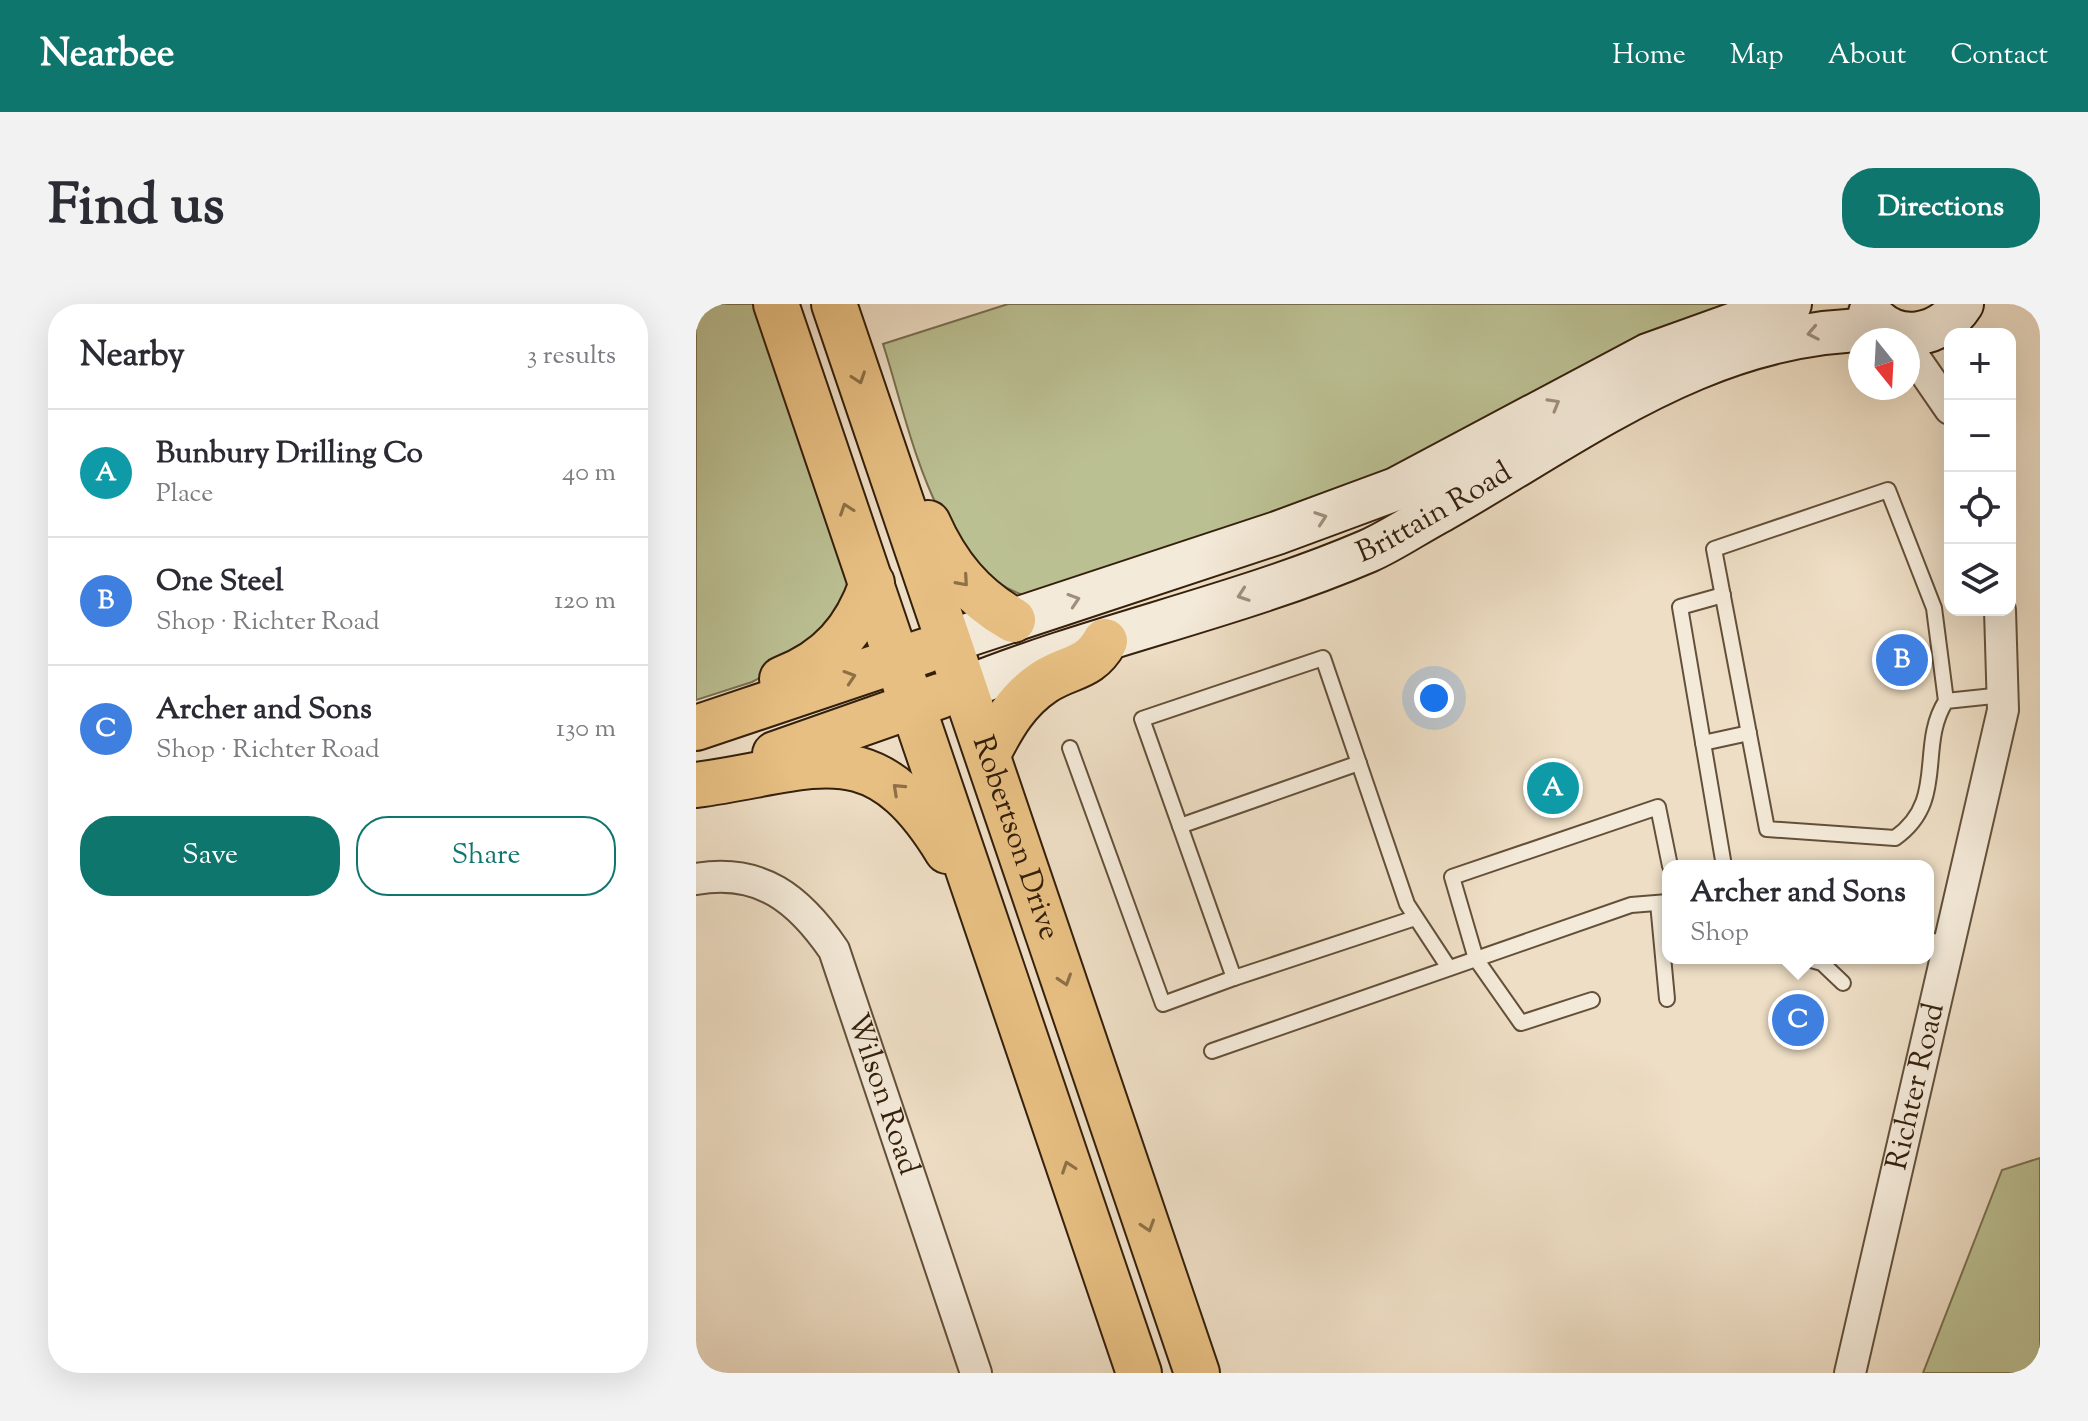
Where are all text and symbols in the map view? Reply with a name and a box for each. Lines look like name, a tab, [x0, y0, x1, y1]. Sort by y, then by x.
text: Nearbee	[40, 29, 175, 83]
text: Home	[1612, 36, 1686, 76]
text: Map	[1730, 36, 1784, 76]
text: About	[1828, 36, 1906, 76]
text: Contact	[1950, 36, 2048, 76]
text: Find us	[48, 168, 224, 249]
button: Directions	[1842, 168, 2040, 248]
one-way arrow	[1806, 324, 1820, 341]
north arrow	[1848, 328, 1920, 400]
map controls	[1944, 328, 2016, 616]
button: +	[1944, 328, 2016, 400]
text: Nearby	[80, 332, 185, 381]
text: 3 results	[527, 338, 616, 375]
one-way arrow	[849, 370, 865, 384]
one-way arrow	[1546, 398, 1560, 414]
button: −	[1944, 400, 2016, 472]
text: Bunbury Drilling Co	[156, 433, 423, 476]
street label: Brittain Road	[1350, 452, 1520, 575]
text: A	[95, 455, 117, 492]
text: 40 m	[562, 455, 616, 492]
button: locate	[1944, 472, 2016, 544]
text: Place	[156, 476, 213, 513]
one-way arrow	[840, 503, 856, 517]
one-way arrow	[1313, 511, 1327, 527]
button: layers	[1944, 544, 2016, 616]
text: One Steel	[156, 561, 284, 604]
one-way arrow	[953, 571, 968, 586]
text: B	[98, 583, 114, 620]
text: 120 m	[554, 583, 616, 620]
one-way arrow	[1237, 586, 1251, 602]
one-way arrow	[1067, 594, 1081, 610]
text: Shop · Richter Road	[156, 604, 380, 641]
pin: B	[1876, 630, 1928, 690]
one-way arrow	[842, 670, 856, 686]
your location	[1414, 678, 1454, 718]
text: Archer and Sons	[156, 689, 372, 732]
text: C	[96, 711, 116, 748]
text: 130 m	[556, 711, 616, 748]
street label: Robertson Drive	[961, 730, 1070, 946]
text: Shop · Richter Road	[156, 732, 380, 769]
pin: A	[1527, 758, 1579, 818]
one-way arrow	[893, 784, 907, 799]
button: Save	[80, 816, 340, 896]
button: Share	[356, 816, 616, 896]
popup	[1662, 860, 1934, 964]
text: Archer and Sons	[1690, 872, 1906, 915]
text: Shop	[1690, 915, 1749, 952]
one-way arrow	[1056, 972, 1072, 986]
pin: C	[1772, 990, 1824, 1050]
street label: Richter Road	[1876, 999, 1956, 1174]
street label: Wilson Road	[835, 1008, 930, 1181]
one-way arrow	[1061, 1161, 1077, 1175]
one-way arrow	[1138, 1219, 1154, 1233]

